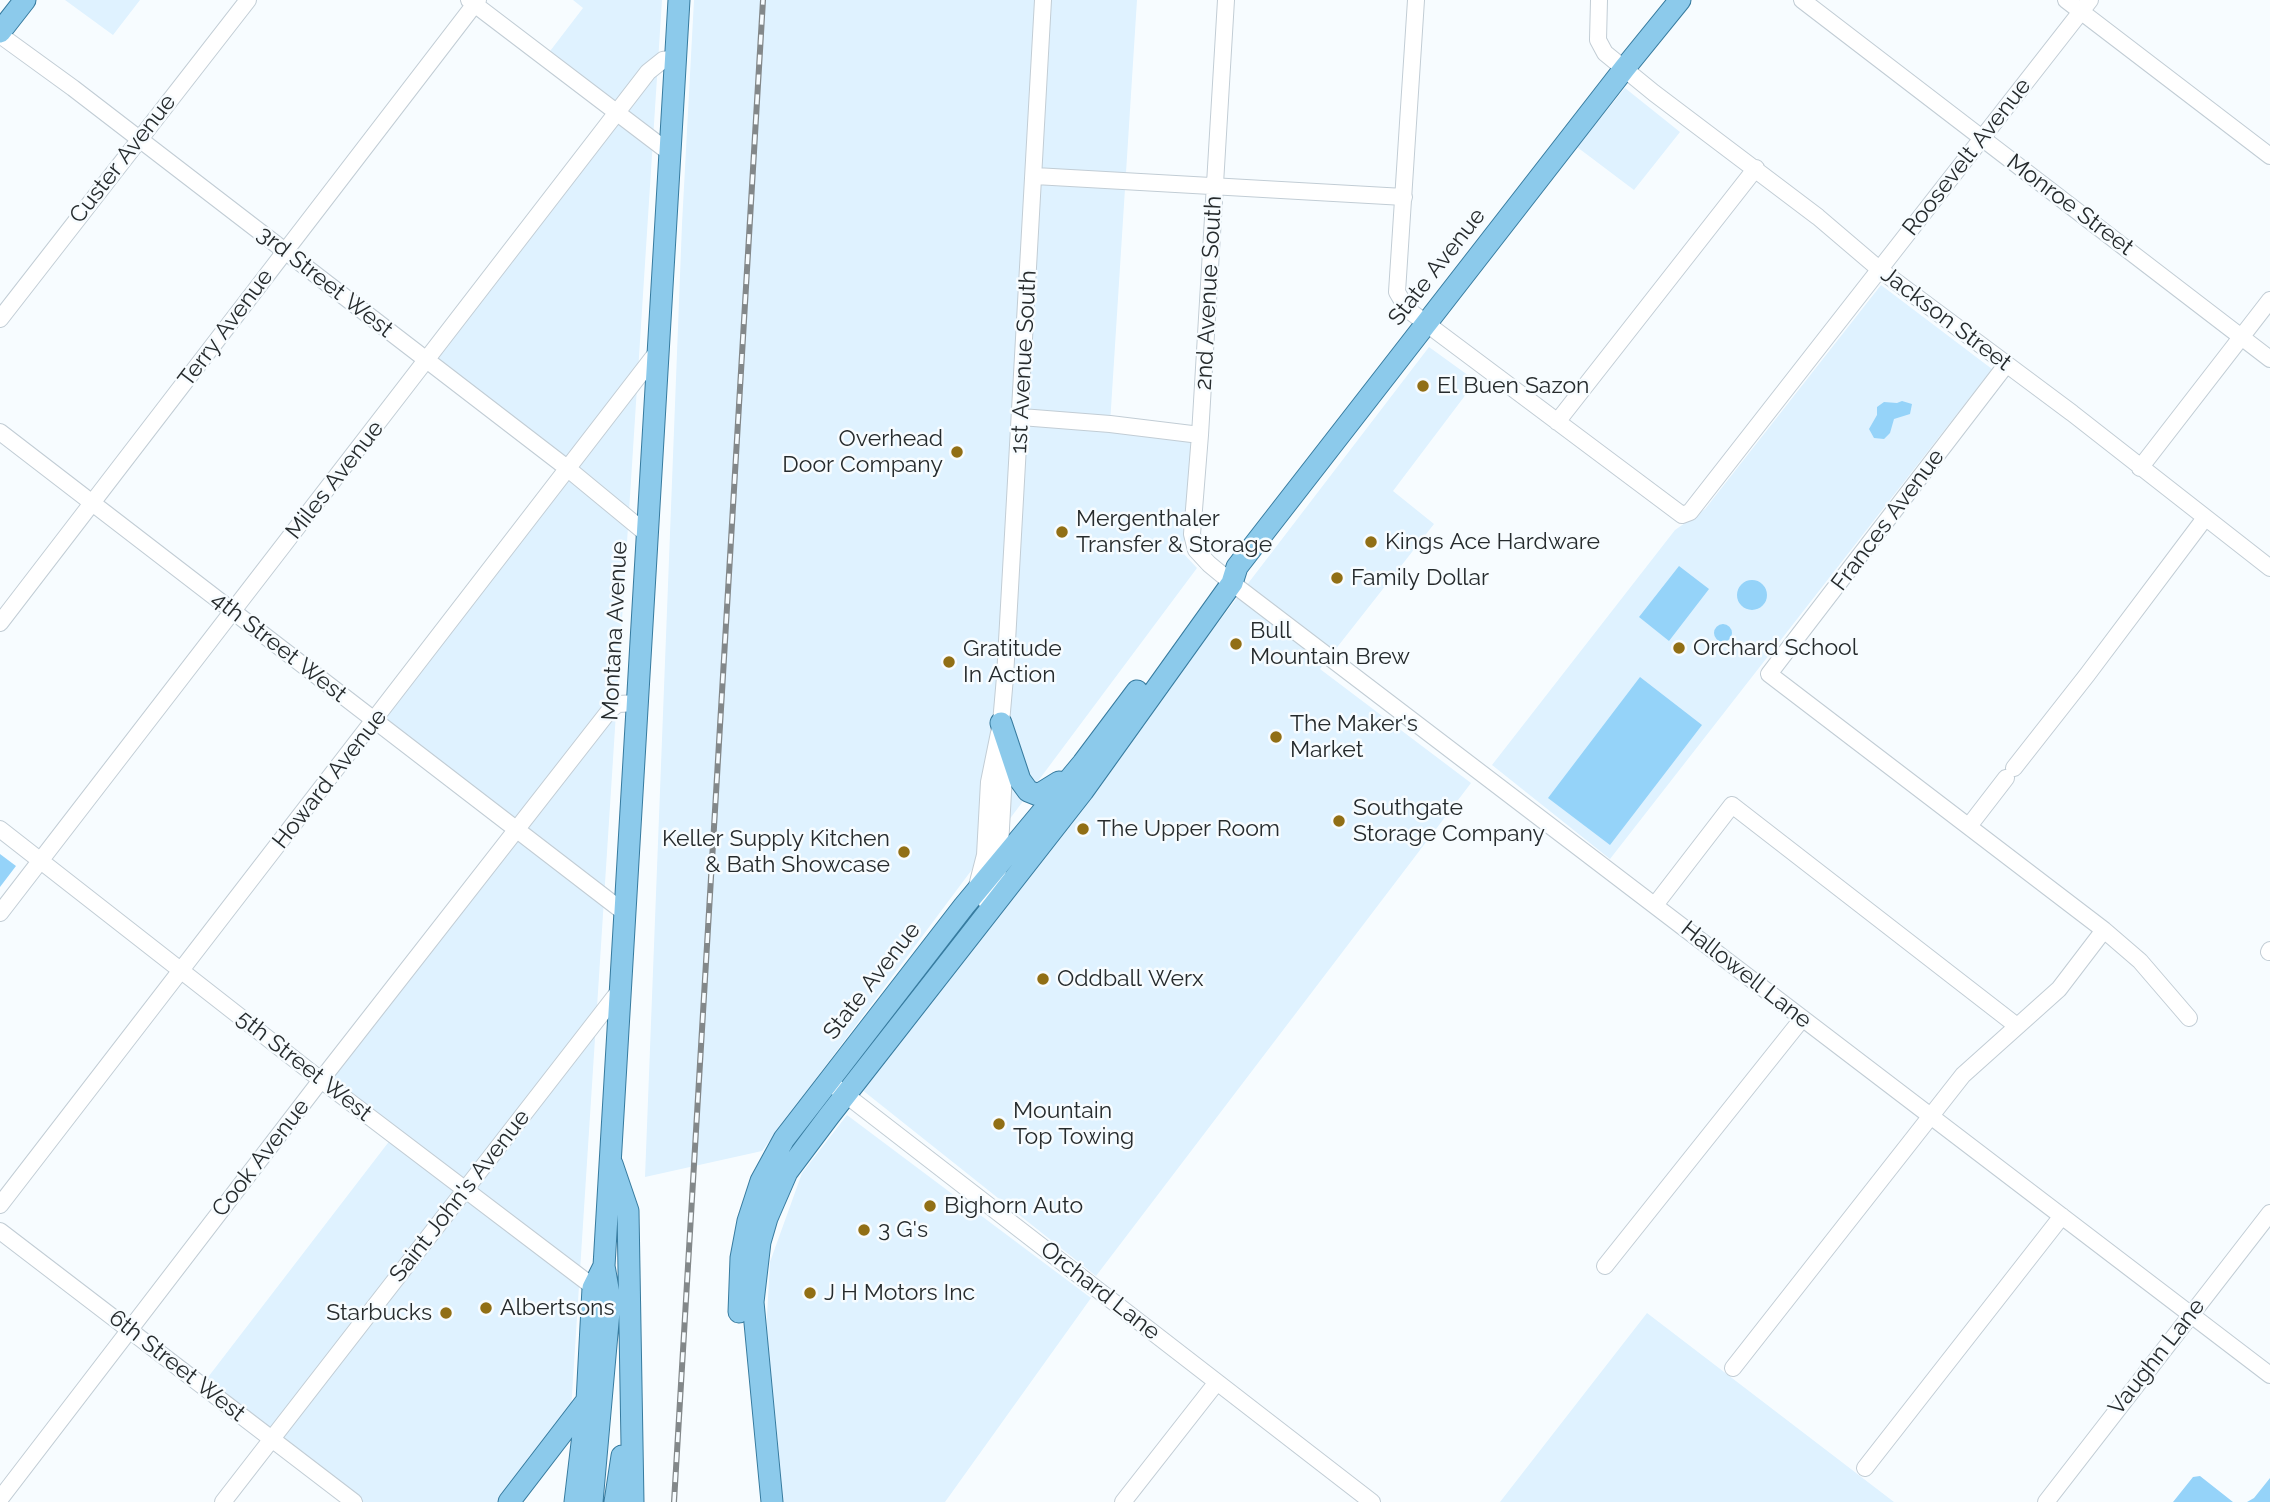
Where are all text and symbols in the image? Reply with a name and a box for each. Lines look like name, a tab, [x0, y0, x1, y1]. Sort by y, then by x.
street label: Roosevelt Avenue	[1897, 73, 2037, 241]
street label: Custer Avenue	[64, 89, 182, 229]
street label: Monroe Street	[2001, 148, 2139, 262]
street label: 2nd Avenue South	[1190, 195, 1228, 391]
street label: State Avenue	[1383, 203, 1491, 331]
street label: 3rd Street West	[252, 220, 398, 344]
street label: Jackson Street	[1875, 261, 2017, 377]
street label: Terry Avenue	[173, 264, 279, 392]
street label: 1st Avenue South	[1005, 270, 1043, 454]
place label: El Buen Sazon	[1437, 372, 1590, 400]
marker: El Buen Sazon	[1415, 378, 1431, 394]
street label: Miles Avenue	[280, 415, 390, 545]
place label: Overhead Door Company	[782, 425, 943, 479]
marker: Overhead Door Company	[949, 444, 965, 460]
street label: Frances Avenue	[1826, 444, 1950, 596]
place label: Mergenthaler Transfer & Storage	[1076, 505, 1272, 559]
marker: Mergenthaler Transfer & Storage	[1054, 524, 1070, 540]
place label: Kings Ace Hardware	[1385, 528, 1600, 556]
marker: Kings Ace Hardware	[1363, 534, 1379, 550]
street label: Montana Avenue	[597, 541, 633, 721]
place label: Family Dollar	[1351, 564, 1489, 592]
marker: Family Dollar	[1329, 570, 1345, 586]
street label: 4th Street West	[206, 586, 352, 708]
place label: Bull Mountain Brew	[1250, 617, 1410, 671]
place label: Orchard School	[1693, 634, 1858, 662]
place label: Gratitude In Action	[963, 635, 1062, 689]
marker: Bull Mountain Brew	[1228, 636, 1244, 652]
marker: Orchard School	[1671, 640, 1687, 656]
marker: Gratitude In Action	[941, 654, 957, 670]
street label: Howard Avenue	[267, 704, 393, 854]
place label: The Maker's Market	[1290, 710, 1418, 764]
marker: The Maker's Market	[1268, 729, 1284, 745]
place label: Southgate Storage Company	[1353, 794, 1545, 848]
marker: Southgate Storage Company	[1331, 813, 1347, 829]
place label: The Upper Room	[1097, 815, 1280, 843]
marker: The Upper Room	[1075, 821, 1091, 837]
place label: Keller Supply Kitchen & Bath Showcase	[662, 825, 890, 879]
marker: Keller Supply Kitchen & Bath Showcase	[896, 844, 912, 860]
street label: Hallowell Lane	[1675, 915, 1817, 1035]
street label: State Avenue	[818, 917, 926, 1045]
place label: Oddball Werx	[1057, 965, 1204, 993]
marker: Oddball Werx	[1035, 971, 1051, 987]
street label: 5th Street West	[231, 1005, 377, 1127]
street label: Cook Avenue	[206, 1094, 316, 1222]
place label: Mountain Top Towing	[1013, 1097, 1134, 1151]
street label: Saint John's Avenue	[384, 1104, 536, 1288]
marker: Mountain Top Towing	[991, 1116, 1007, 1132]
place label: Bighorn Auto	[944, 1192, 1083, 1220]
marker: Bighorn Auto	[922, 1198, 938, 1214]
place label: 3 G's	[878, 1216, 928, 1244]
marker: 3 G's	[856, 1222, 872, 1238]
street label: Orchard Lane	[1035, 1236, 1165, 1346]
place label: J H Motors Inc	[824, 1279, 975, 1307]
marker: J H Motors Inc	[802, 1285, 818, 1301]
street label: Vaughn Lane	[2103, 1293, 2211, 1421]
place label: Albertsons	[500, 1294, 615, 1322]
place label: Starbucks	[326, 1299, 432, 1327]
marker: Albertsons	[478, 1300, 494, 1316]
street label: 6th Street West	[103, 1304, 251, 1428]
marker: Starbucks	[438, 1305, 454, 1321]

